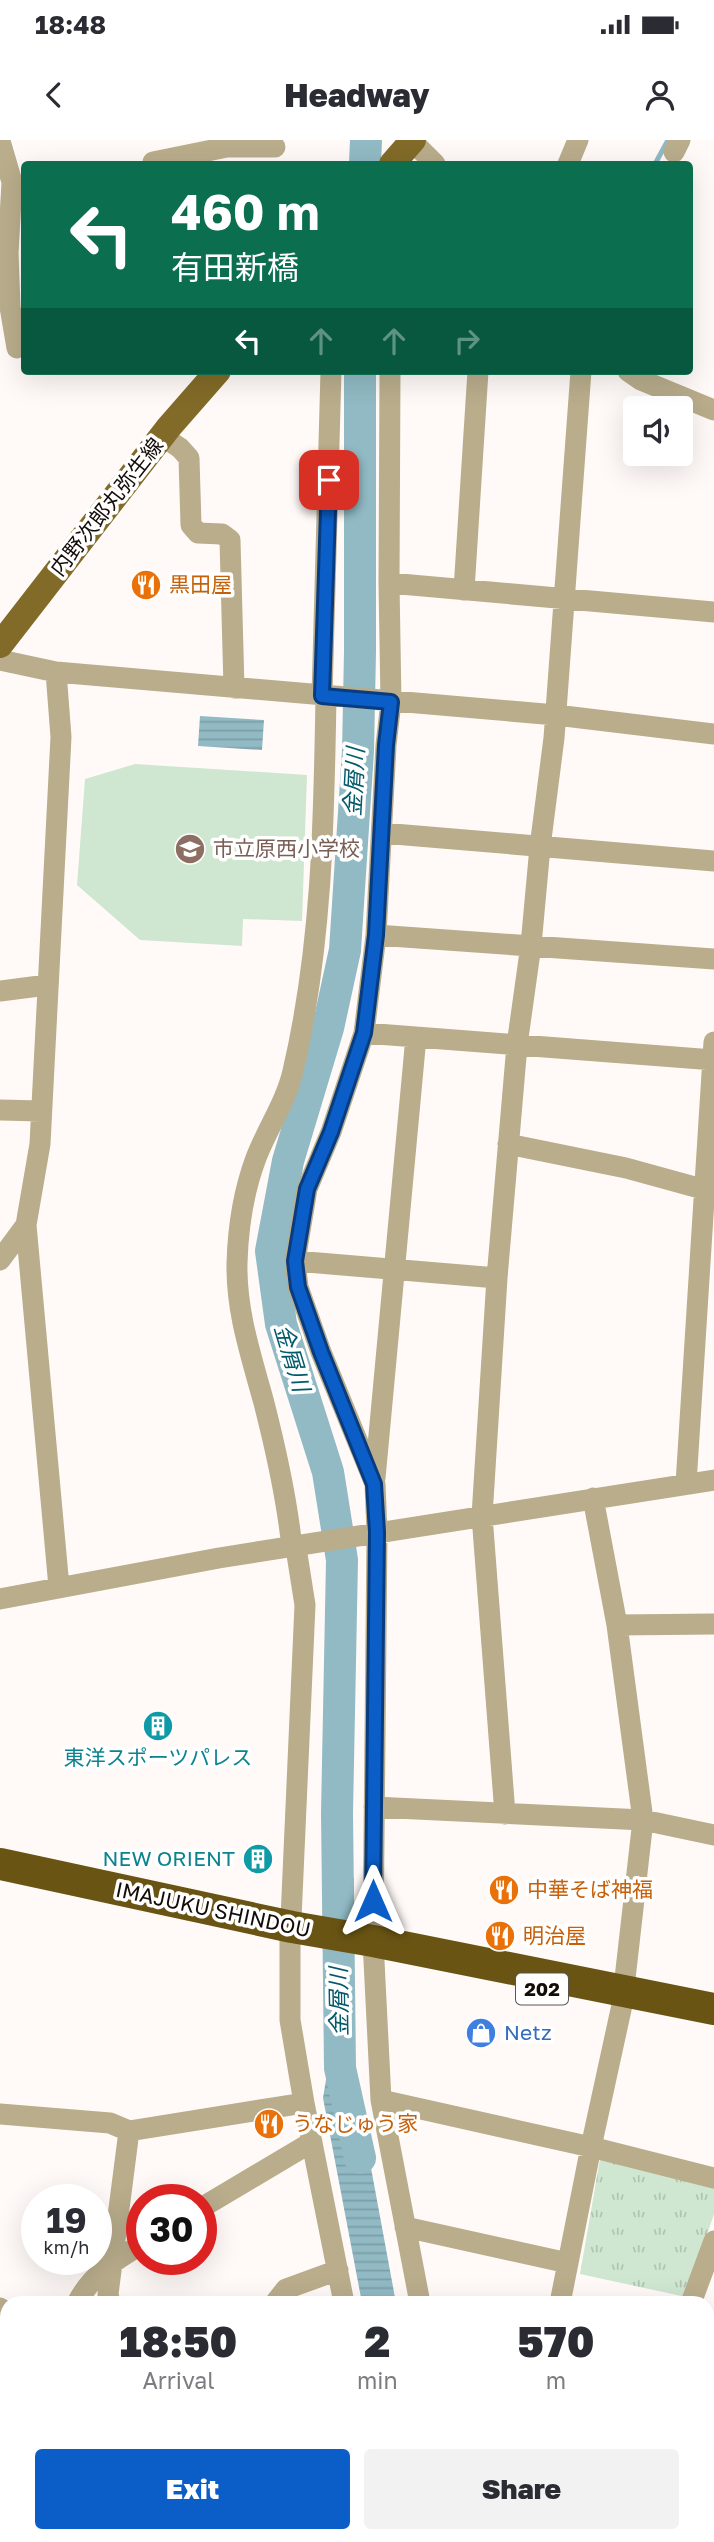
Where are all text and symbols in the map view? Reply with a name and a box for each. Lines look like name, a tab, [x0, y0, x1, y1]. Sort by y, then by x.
text: 18:48	[35, 9, 106, 40]
icon: back	[35, 76, 73, 114]
text: Headway	[284, 76, 430, 114]
icon: person	[641, 76, 679, 114]
text: 460 m	[171, 182, 320, 241]
icon: left	[56, 189, 147, 280]
text: 有田新橋	[171, 248, 299, 286]
icon: left	[229, 322, 267, 360]
icon: ahead	[302, 322, 340, 360]
icon: ahead	[375, 322, 413, 360]
icon: right	[448, 322, 486, 360]
map controls	[623, 396, 693, 466]
button: sound	[623, 396, 693, 466]
street label: 内野次郎丸弥生線	[44, 432, 168, 581]
pin	[299, 450, 359, 510]
icon: arrive	[310, 461, 348, 499]
restaurant icon: 黒田屋	[129, 568, 163, 602]
place label: 黒田屋	[169, 571, 232, 597]
water label: 金屑川	[337, 744, 369, 817]
school or university icon: 市立原西小学校	[173, 832, 207, 866]
place label: 市立原西小学校	[213, 835, 360, 861]
water label: 金屑川	[269, 1321, 317, 1398]
building icon: 東洋スポーツパレス	[141, 1709, 175, 1743]
place label: 東洋スポーツパレス	[64, 1744, 252, 1770]
building icon: NEW ORIENT	[241, 1842, 275, 1876]
place label: NEW ORIENT	[103, 1845, 235, 1871]
position arrow	[336, 1864, 410, 1938]
restaurant icon: 中華そば神福	[487, 1873, 521, 1907]
street label: IMAJUKU SHINDOU	[113, 1876, 313, 1942]
place label: 中華そば神福	[527, 1876, 653, 1902]
restaurant icon: 明治屋	[483, 1919, 517, 1953]
place label: 明治屋	[523, 1922, 586, 1948]
water label: 金屑川	[323, 1964, 353, 2037]
road number: 202	[516, 1974, 568, 2005]
shop icon: Netz	[464, 2016, 498, 2050]
place label: Netz	[504, 2019, 552, 2045]
restaurant icon: うなじゅう家	[252, 2107, 286, 2141]
place label: うなじゅう家	[292, 2110, 418, 2136]
speed limit sign: 30	[126, 2184, 217, 2275]
text: 19	[46, 2199, 87, 2241]
text: km/h	[44, 2236, 89, 2258]
text: 18:50	[120, 2316, 237, 2366]
text: 2	[364, 2316, 390, 2366]
text: 570	[517, 2316, 594, 2366]
text: Arrival	[142, 2366, 215, 2394]
text: min	[357, 2366, 398, 2394]
text: m	[546, 2366, 566, 2394]
button: Exit	[35, 2449, 350, 2529]
button: Share	[364, 2449, 679, 2529]

